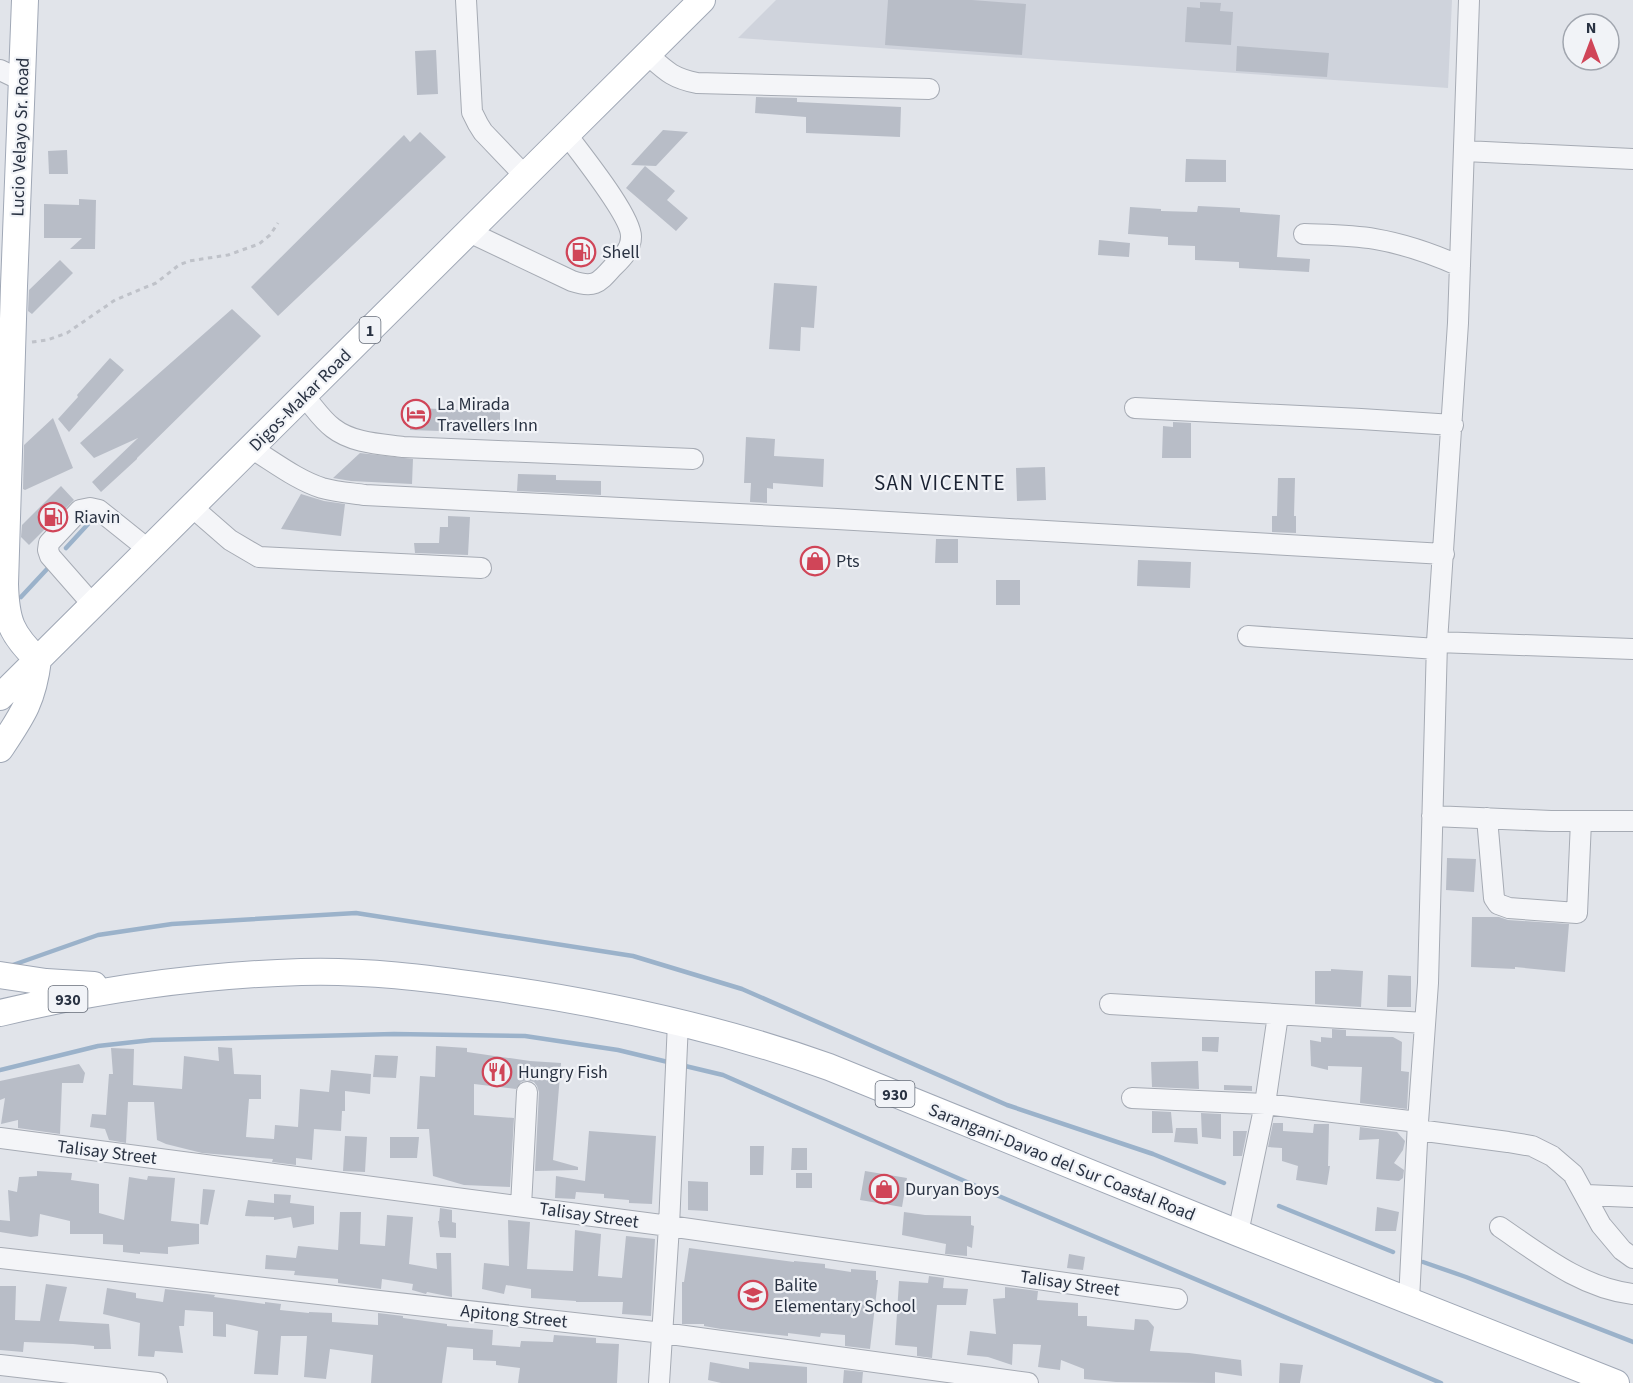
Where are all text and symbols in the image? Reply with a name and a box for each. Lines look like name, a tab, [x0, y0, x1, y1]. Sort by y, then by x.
north arrow	[1561, 12, 1621, 72]
text: N	[1586, 17, 1596, 39]
street label: Lucio Velayo Sr. Road	[5, 57, 36, 217]
fuel station icon: Shell	[565, 236, 597, 268]
place label: Shell	[602, 240, 640, 265]
road number: 1	[360, 317, 380, 343]
street label: Digos-Makar Road	[243, 343, 357, 457]
place label: La Mirada Travellers Inn	[437, 392, 538, 438]
hotel icon: La Mirada Travellers Inn	[400, 398, 432, 430]
district label: SAN VICENTE	[874, 468, 1006, 498]
fuel station icon: Riavin	[37, 501, 69, 533]
place label: Riavin	[74, 505, 120, 530]
shop icon: Pts	[799, 545, 831, 577]
place label: Pts	[836, 549, 860, 574]
road number: 930	[48, 986, 88, 1012]
restaurant icon: Hungry Fish	[481, 1056, 513, 1088]
place label: Hungry Fish	[518, 1060, 608, 1085]
road number: 930	[876, 1081, 914, 1107]
street label: Sarangani-Davao del Sur Coastal Road	[925, 1097, 1199, 1228]
street label: Talisay Street	[56, 1134, 158, 1171]
shop icon: Duryan Boys	[868, 1173, 900, 1205]
place label: Duryan Boys	[905, 1177, 999, 1202]
street label: Talisay Street	[538, 1196, 640, 1235]
street label: Talisay Street	[1019, 1264, 1121, 1303]
place label: Balite Elementary School	[774, 1273, 916, 1319]
school or university icon: Balite Elementary School	[737, 1279, 769, 1311]
street label: Apitong Street	[459, 1298, 569, 1335]

